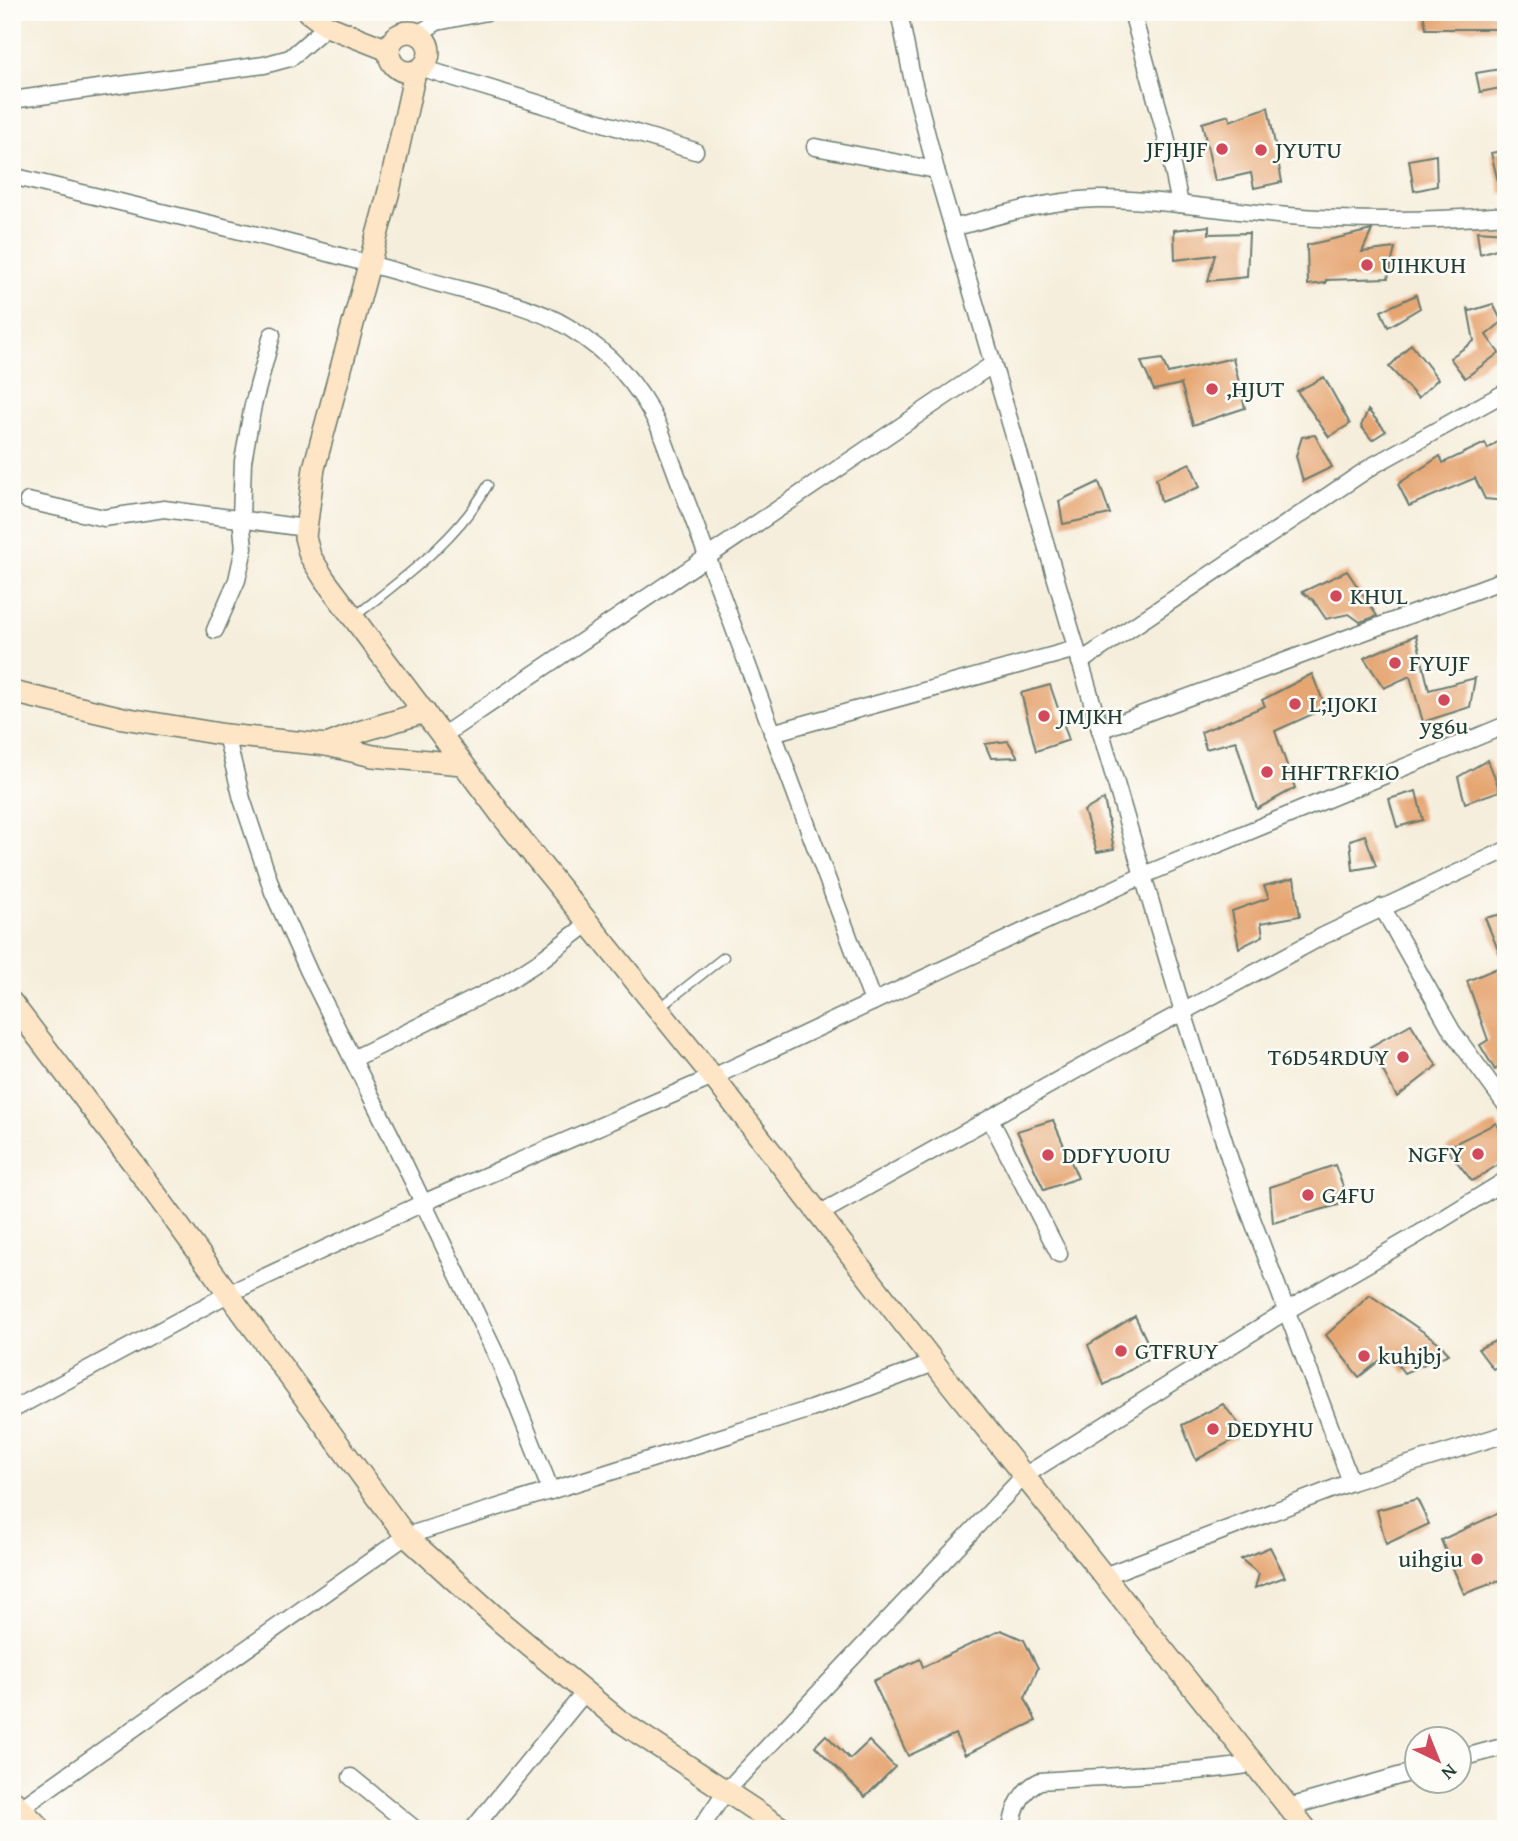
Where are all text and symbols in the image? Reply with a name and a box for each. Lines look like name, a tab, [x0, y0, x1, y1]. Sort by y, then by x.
place label: JFJHJF	[1143, 131, 1208, 166]
place label: JYUTU	[1272, 132, 1342, 167]
marker: JFJHJF	[1214, 141, 1230, 157]
marker: JYUTU	[1253, 142, 1269, 158]
place label: UIHKUH	[1381, 247, 1466, 282]
marker: UIHKUH	[1359, 257, 1375, 273]
place label: ,HJUT	[1226, 371, 1285, 406]
marker: ,HJUT	[1204, 381, 1220, 397]
place label: KHUL	[1350, 578, 1408, 613]
marker: KHUL	[1328, 588, 1344, 604]
place label: FYUJF	[1409, 645, 1470, 680]
marker: FYUJF	[1387, 655, 1403, 671]
place label: L;IJOKI	[1309, 686, 1378, 721]
marker: yg6u	[1436, 692, 1452, 708]
marker: L;IJOKI	[1287, 696, 1303, 712]
place label: JMJKH	[1055, 698, 1123, 733]
marker: JMJKH	[1036, 708, 1052, 724]
place label: yg6u	[1419, 708, 1468, 743]
place label: HHFTRFKIO	[1281, 754, 1400, 789]
marker: HHFTRFKIO	[1259, 764, 1275, 780]
place label: T6D54RDUY	[1268, 1039, 1389, 1074]
marker: T6D54RDUY	[1395, 1049, 1411, 1065]
place label: NGFY	[1408, 1136, 1464, 1171]
place label: DDFYUOIU	[1062, 1137, 1171, 1172]
marker: NGFY	[1470, 1146, 1486, 1162]
marker: DDFYUOIU	[1040, 1147, 1056, 1163]
place label: G4FU	[1322, 1177, 1375, 1212]
marker: G4FU	[1300, 1187, 1316, 1203]
place label: GTFRUY	[1135, 1333, 1218, 1368]
place label: kuhjbj	[1378, 1338, 1442, 1373]
marker: GTFRUY	[1113, 1343, 1129, 1359]
marker: kuhjbj	[1356, 1348, 1372, 1364]
place label: DEDYHU	[1227, 1411, 1314, 1446]
marker: DEDYHU	[1205, 1421, 1221, 1437]
place label: uihgiu	[1398, 1541, 1463, 1576]
marker: uihgiu	[1469, 1551, 1485, 1567]
north arrow	[1402, 1726, 1472, 1796]
text: N	[1435, 1758, 1464, 1787]

